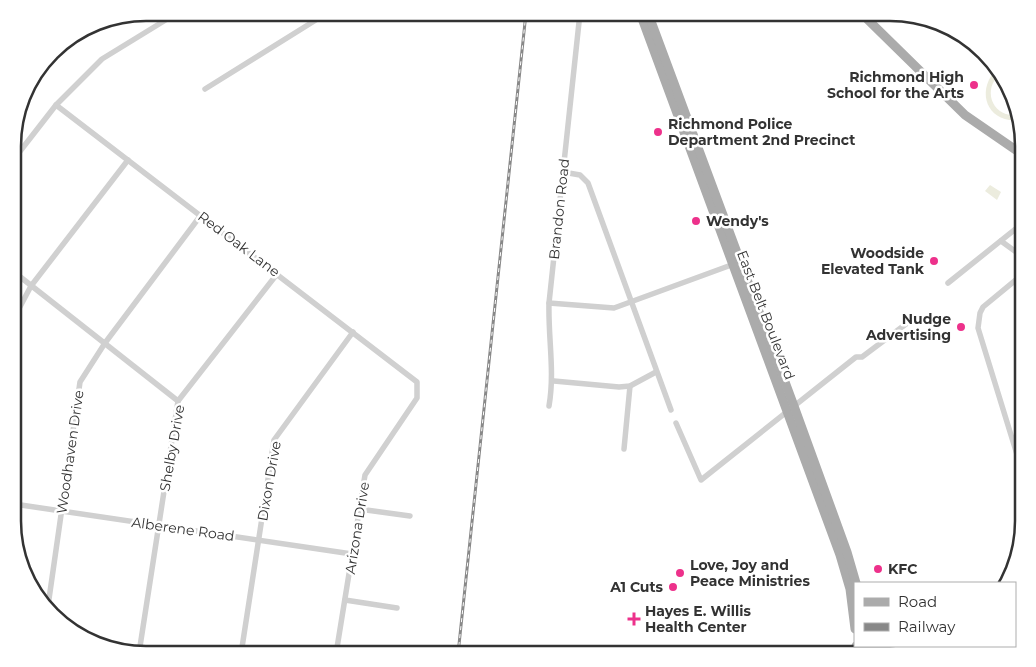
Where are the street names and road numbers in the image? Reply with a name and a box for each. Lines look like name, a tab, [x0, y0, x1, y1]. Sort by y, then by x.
street label: Brandon Road	[545, 158, 573, 260]
street label: Red Oak Lane	[194, 207, 284, 281]
street label: East Belt Boulevard	[733, 248, 799, 382]
street label: Woodhaven Drive	[52, 389, 88, 515]
street label: Shelby Drive	[156, 403, 188, 493]
street label: Dixon Drive	[253, 439, 285, 523]
street label: Arizona Drive	[341, 481, 373, 575]
street label: Alberene Road	[130, 513, 236, 545]

